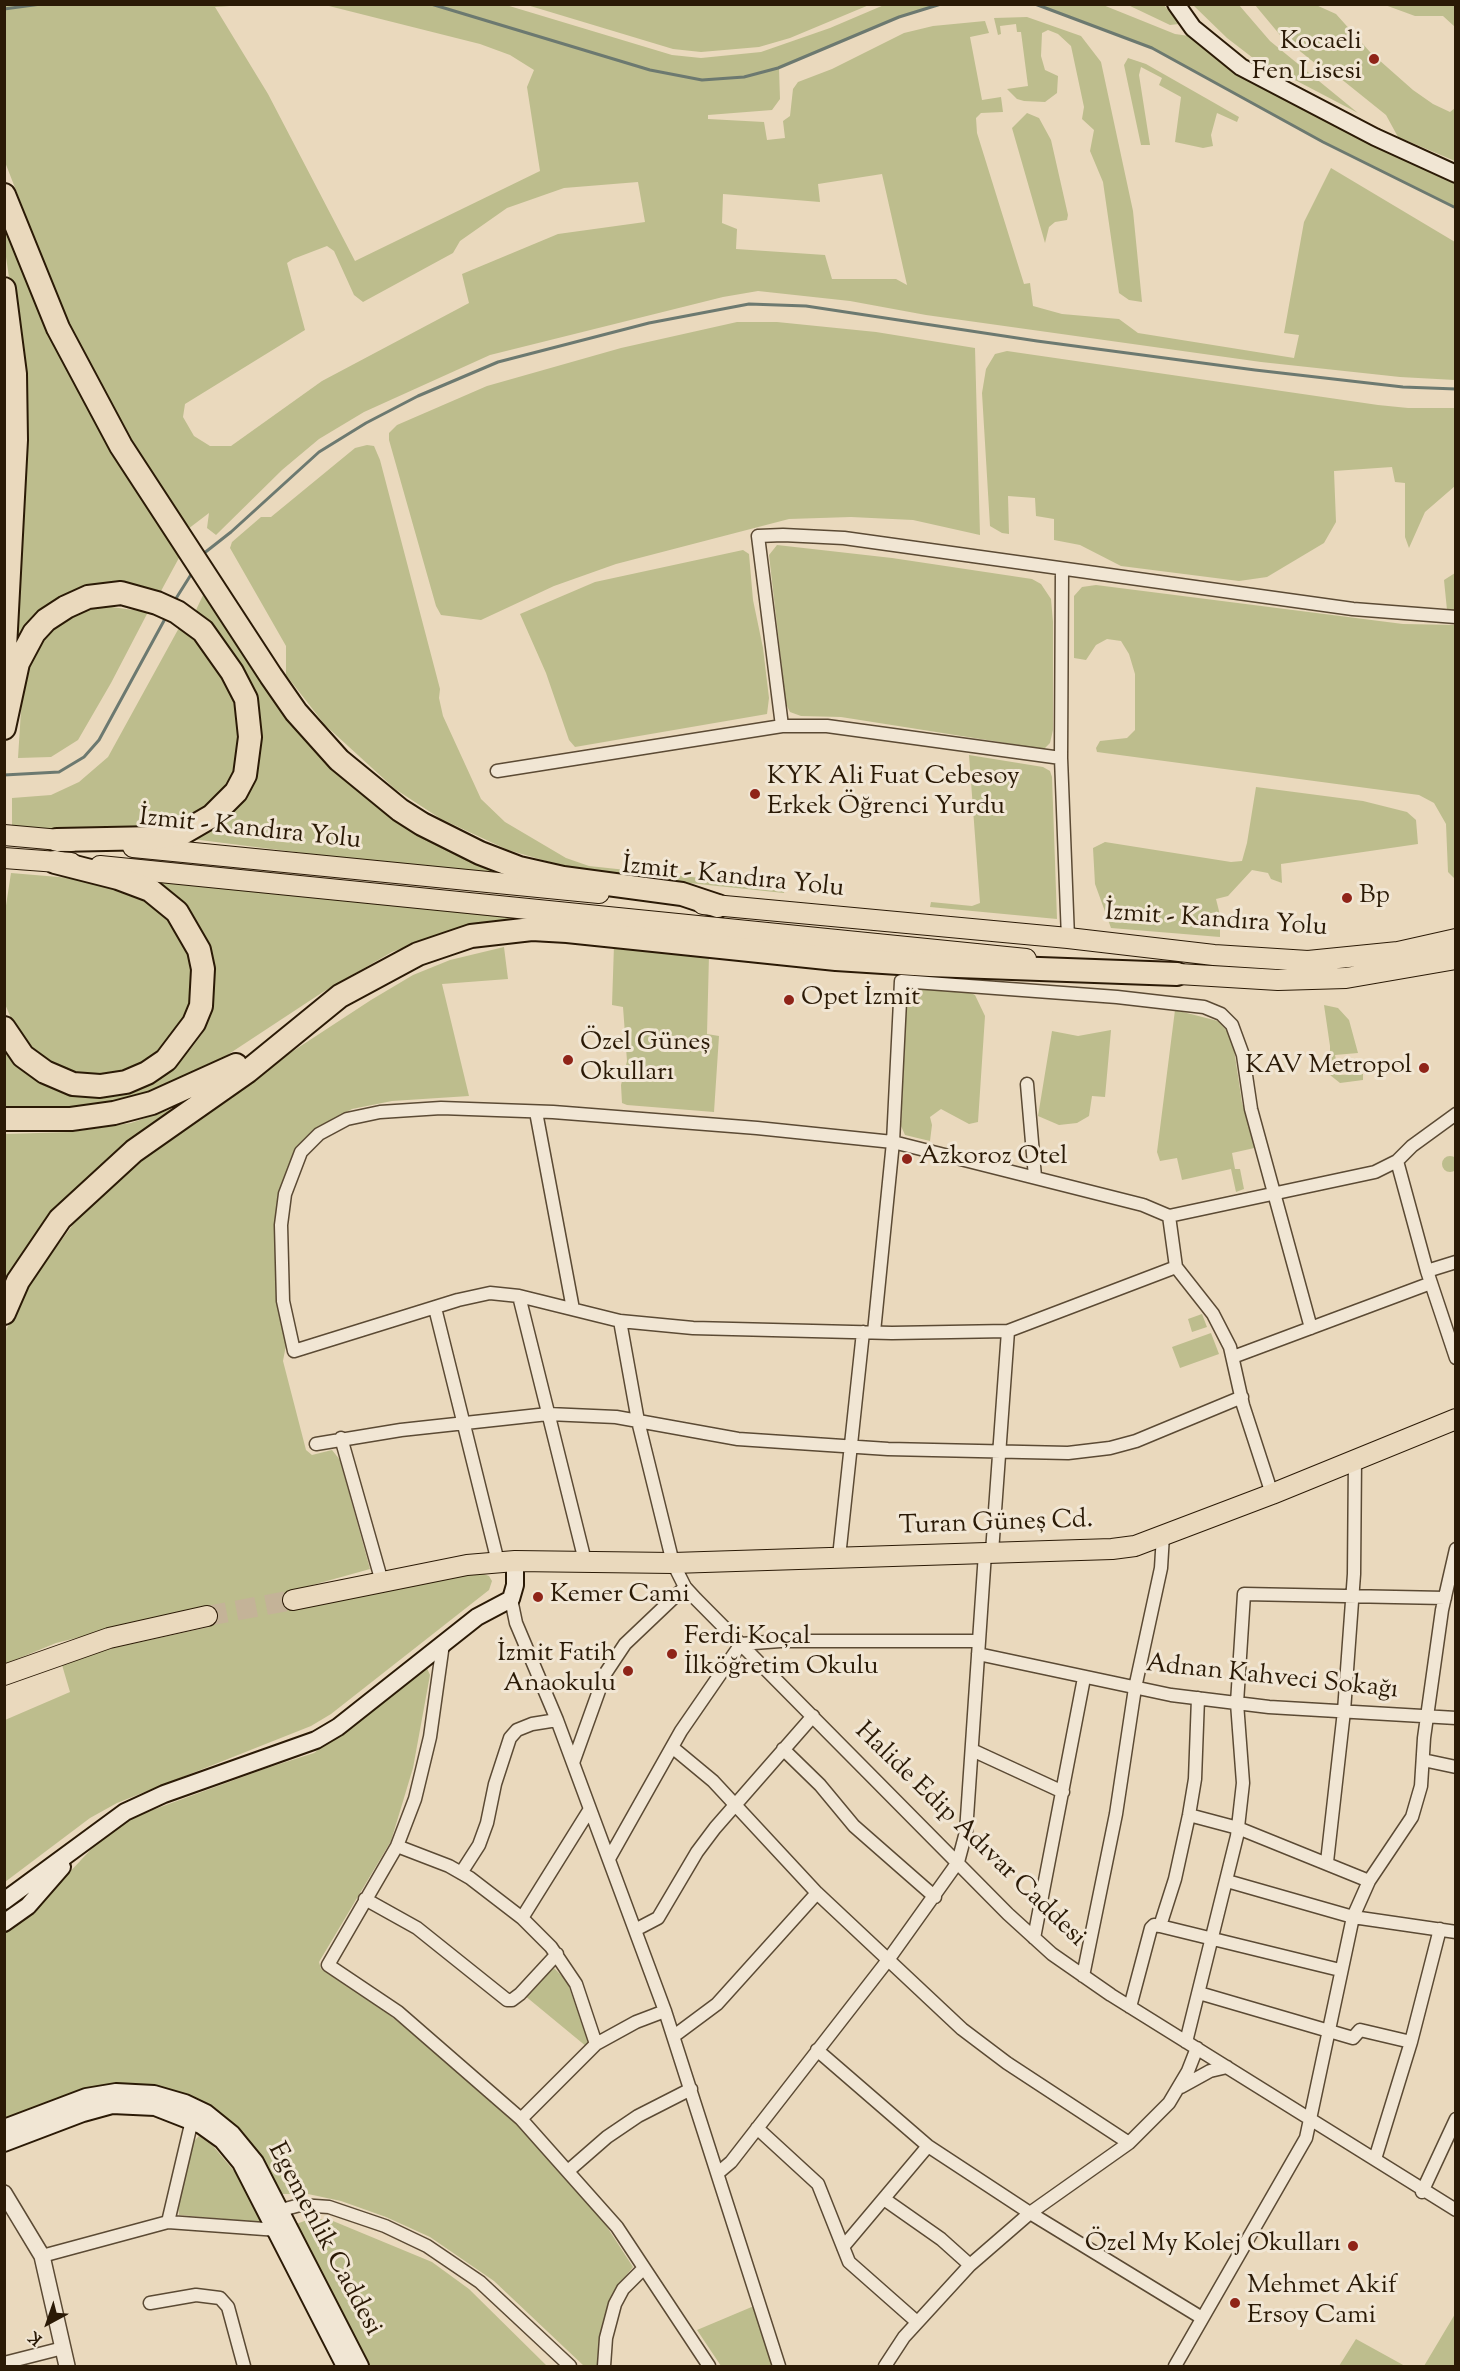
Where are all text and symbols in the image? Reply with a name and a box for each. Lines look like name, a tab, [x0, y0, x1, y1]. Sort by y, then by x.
place label: Kocaeli Fen Lisesi	[1252, 28, 1362, 89]
marker: Kocaeli Fen Lisesi	[1367, 52, 1381, 66]
place label: KYK Ali Fuat Cebesoy Erkek Öğrenci Yurdu	[767, 763, 1020, 825]
marker: KYK Ali Fuat Cebesoy Erkek Öğrenci Yurdu	[748, 787, 762, 801]
street label: İzmit - Kandıra Yolu	[137, 804, 363, 858]
street label: İzmit - Kandıra Yolu	[620, 852, 846, 906]
place label: Bp	[1359, 882, 1390, 914]
marker: Bp	[1340, 891, 1354, 905]
street label: İzmit - Kandıra Yolu	[1104, 899, 1328, 945]
place label: Opet İzmit	[801, 984, 920, 1016]
marker: Opet İzmit	[782, 993, 796, 1007]
place label: Özel Güneş Okulları	[580, 1029, 710, 1090]
place label: KAV Metropol	[1245, 1052, 1412, 1084]
marker: Özel Güneş Okulları	[561, 1053, 575, 1067]
marker: KAV Metropol	[1417, 1061, 1431, 1075]
place label: Azkoroz Otel	[919, 1143, 1067, 1175]
marker: Azkoroz Otel	[900, 1152, 914, 1166]
street label: Turan Güneş Cd.	[898, 1506, 1094, 1544]
place label: Kemer Cami	[550, 1581, 690, 1613]
marker: Kemer Cami	[531, 1590, 545, 1604]
place label: Ferdi Koçal İlköğretim Okulu	[684, 1623, 878, 1684]
place label: İzmit Fatih Anaokulu	[497, 1640, 616, 1702]
marker: Ferdi Koçal İlköğretim Okulu	[665, 1647, 679, 1661]
street label: Adnan Kahveci Sokağı	[1144, 1650, 1400, 1708]
marker: İzmit Fatih Anaokulu	[621, 1664, 635, 1678]
street label: Halide Edip Adıvar Caddesi	[847, 1717, 1091, 1955]
street label: Egemenlik Caddesi	[259, 2138, 387, 2342]
place label: Özel My Kolej Okulları	[1085, 2230, 1341, 2262]
marker: Özel My Kolej Okulları	[1346, 2239, 1360, 2253]
place label: Mehmet Akif Ersoy Cami	[1247, 2272, 1397, 2334]
north arrow	[18, 2293, 78, 2353]
marker: Mehmet Akif Ersoy Cami	[1228, 2296, 1242, 2310]
text: K	[24, 2325, 48, 2350]

